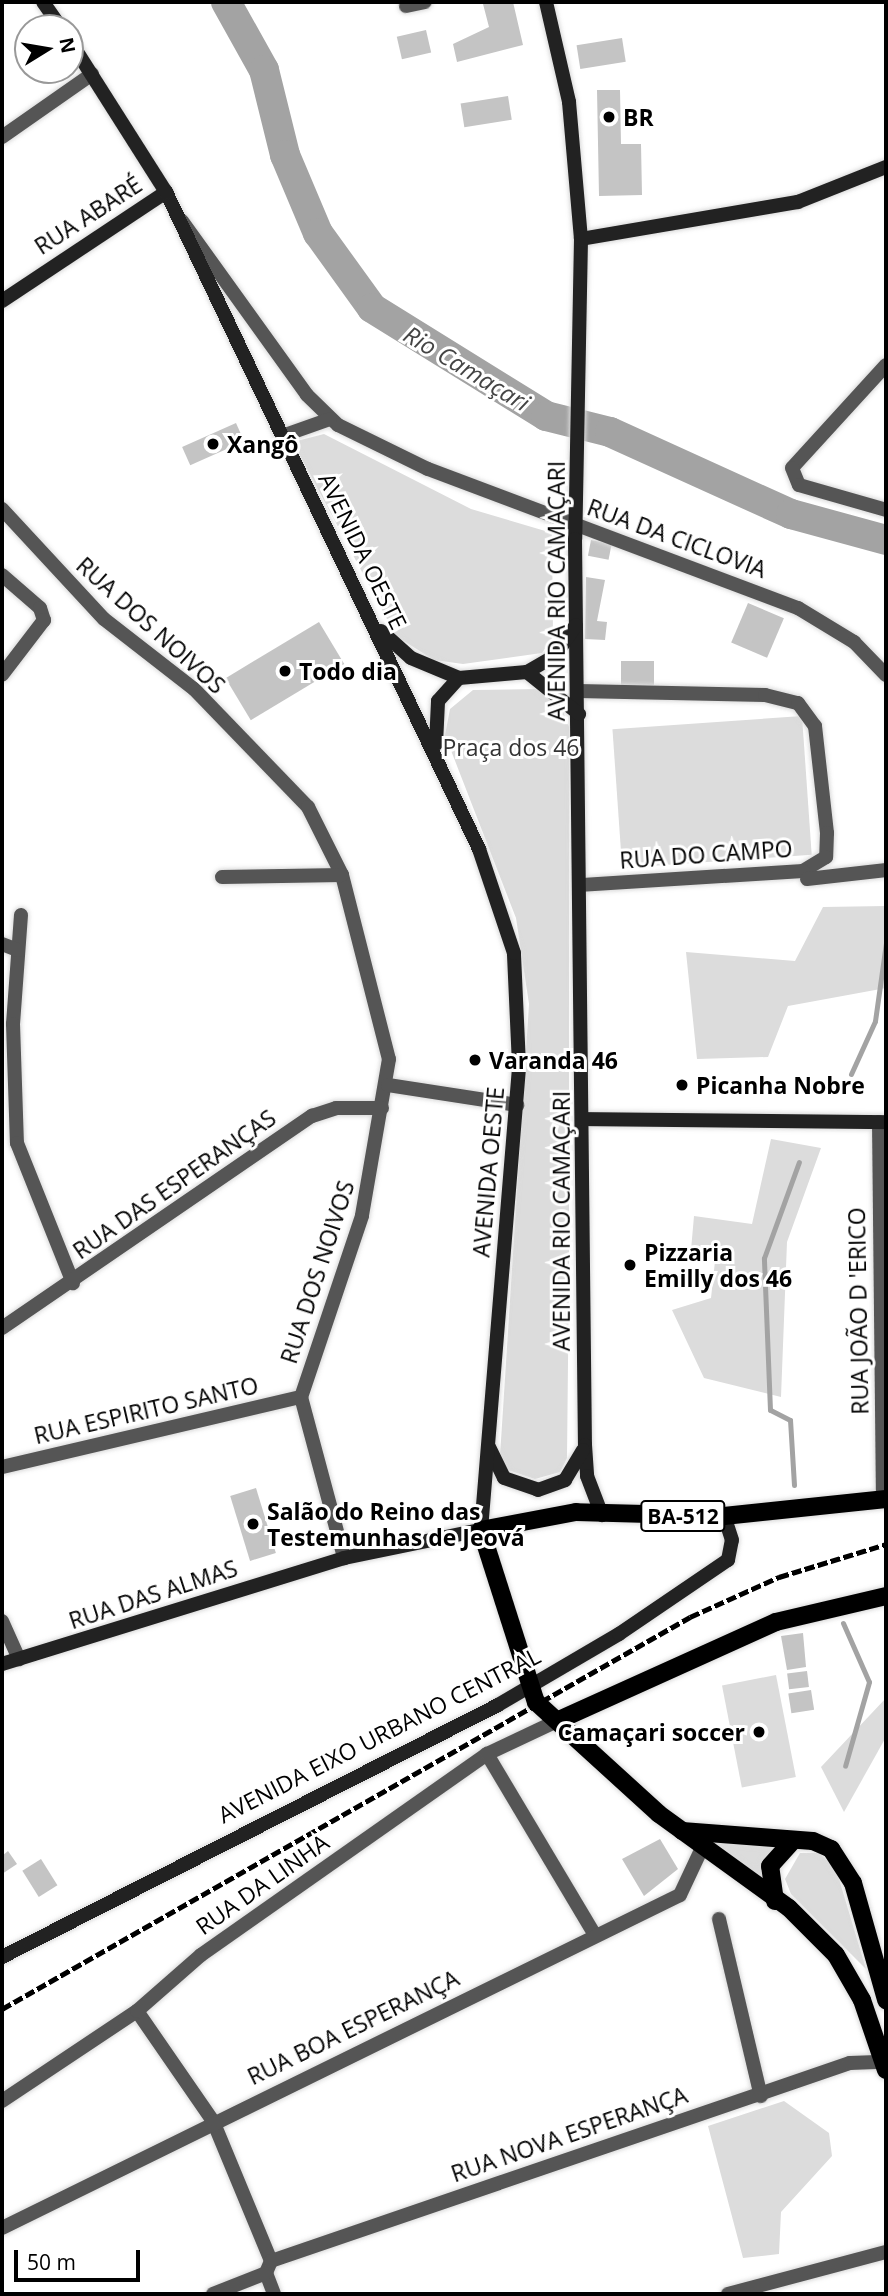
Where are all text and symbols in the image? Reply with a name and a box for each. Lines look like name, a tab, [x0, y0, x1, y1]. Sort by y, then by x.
north arrow	[14, 14, 84, 84]
text: N	[53, 35, 82, 55]
place label: BR	[623, 103, 654, 131]
marker: BR	[601, 109, 617, 125]
street label: RUA ABARÉ	[29, 170, 147, 260]
water label: Rio Camaçari	[399, 319, 535, 417]
place label: Xangô	[227, 430, 299, 458]
marker: Xangô	[205, 436, 221, 452]
street label: AVENIDA RIO CAMAÇARI	[542, 461, 570, 721]
street label: AVENIDA OESTE	[313, 468, 413, 634]
street label: RUA DA CICLOVIA	[584, 493, 770, 583]
street label: RUA DOS NOIVOS	[71, 551, 231, 699]
place label: Todo dia	[299, 657, 397, 685]
marker: Todo dia	[277, 663, 293, 679]
park label: Praça dos 46	[443, 733, 579, 761]
street label: RUA DO CAMPO	[619, 834, 793, 874]
place label: Varanda 46	[489, 1046, 618, 1074]
marker: Varanda 46	[467, 1052, 483, 1068]
place label: Picanha Nobre	[696, 1071, 865, 1099]
marker: Picanha Nobre	[674, 1077, 690, 1093]
street label: AVENIDA OESTE	[467, 1086, 509, 1258]
street label: AVENIDA RIO CAMAÇARI	[547, 1091, 575, 1351]
street label: RUA DAS ESPERANÇAS	[67, 1104, 281, 1264]
street label: RUA DOS NOIVOS	[274, 1177, 360, 1367]
street label: RUA JOÃO D 'ERICO	[842, 1207, 874, 1415]
place label: Pizzaria Emilly dos 46	[644, 1238, 792, 1292]
marker: Pizzaria Emilly dos 46	[622, 1257, 638, 1273]
street label: RUA ESPIRITO SANTO	[31, 1371, 261, 1449]
place label: Salão do Reino das Testemunhas de Jeová	[267, 1497, 525, 1551]
road number: BA-512	[639, 1498, 727, 1534]
marker: Salão do Reino das Testemunhas de Jeová	[245, 1516, 261, 1532]
street label: RUA DAS ALMAS	[65, 1554, 241, 1634]
street label: AVENIDA EIXO URBANO CENTRAL	[213, 1641, 545, 1829]
place label: Camaçari soccer	[557, 1718, 745, 1746]
marker: Camaçari soccer	[751, 1724, 767, 1740]
street label: RUA DA LINHA	[190, 1828, 334, 1940]
street label: RUA BOA ESPERANÇA	[243, 1964, 463, 2090]
street label: RUA NOVA ESPERANÇA	[447, 2081, 691, 2187]
scale bar	[18, 2236, 144, 2280]
text: 50 m	[27, 2248, 76, 2276]

